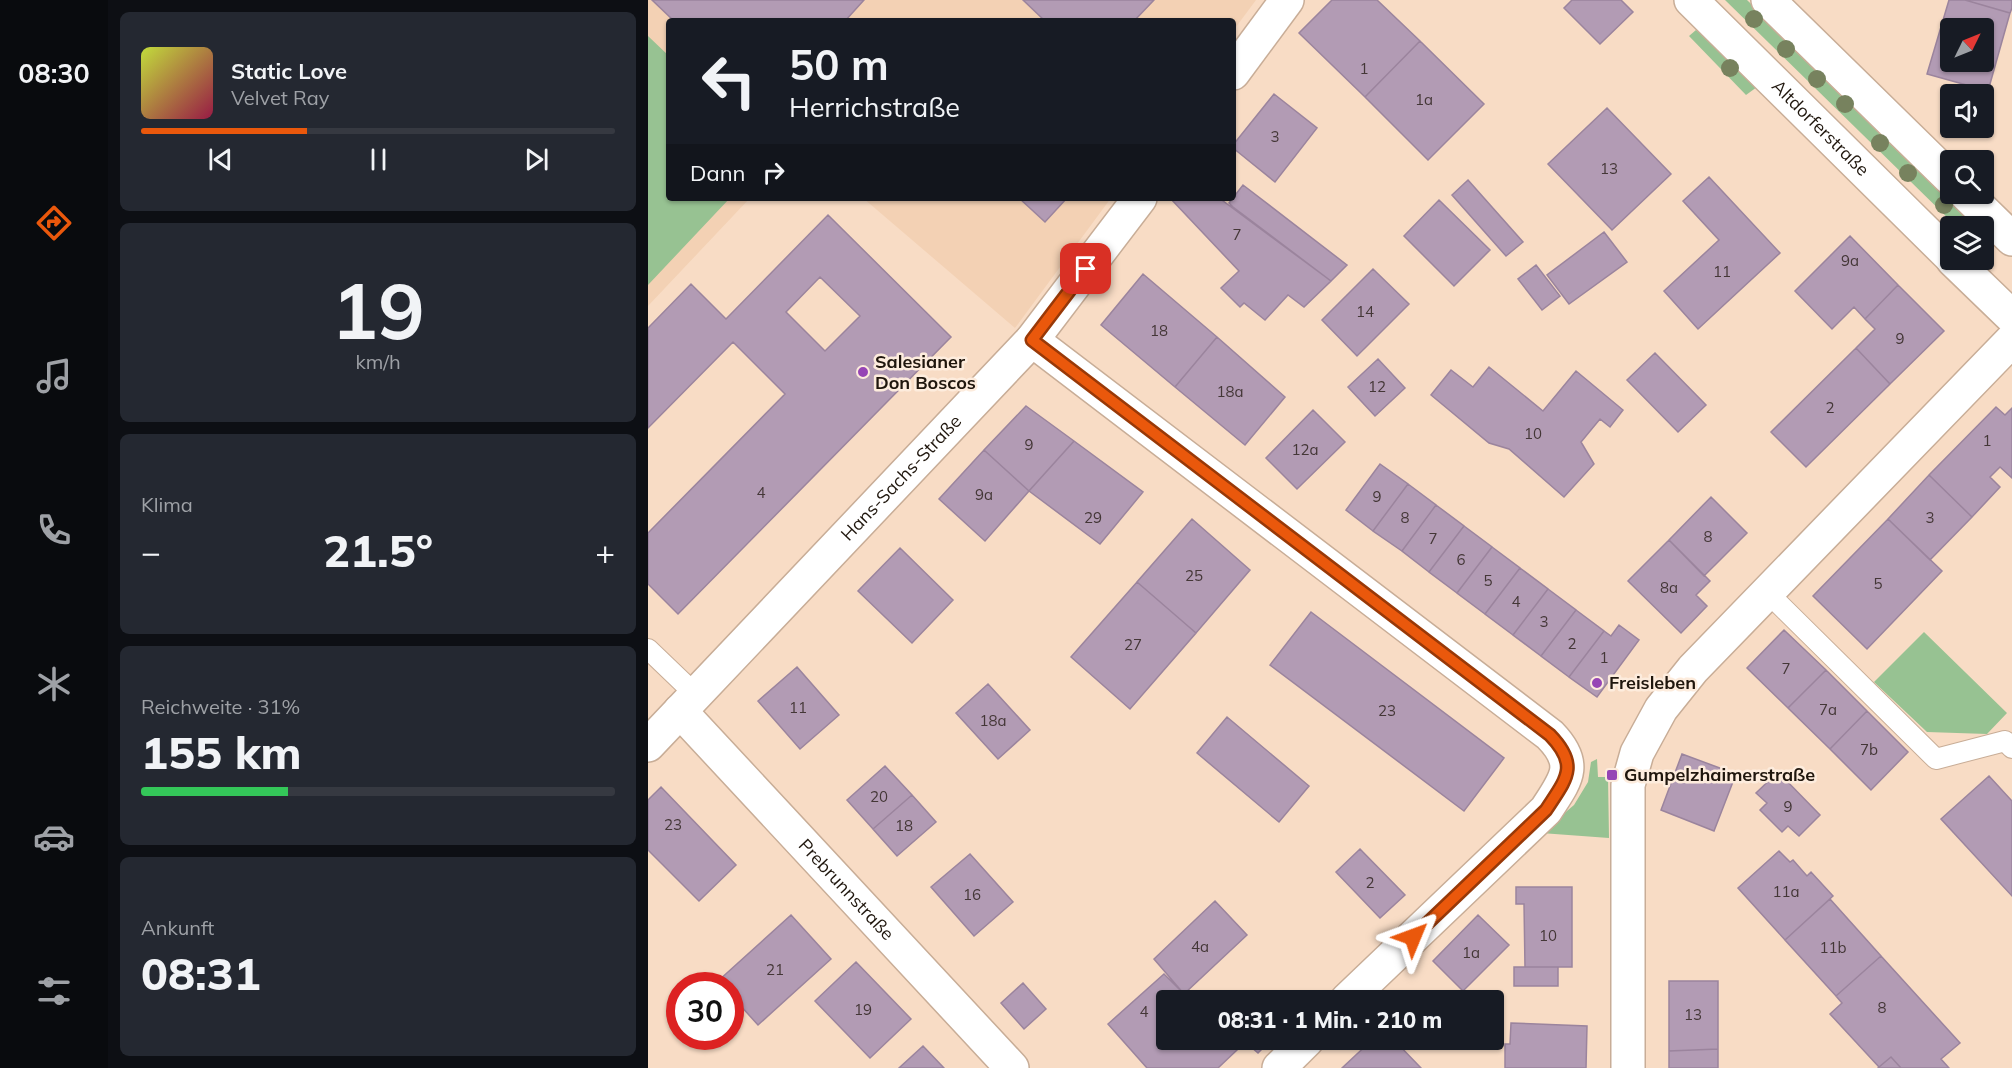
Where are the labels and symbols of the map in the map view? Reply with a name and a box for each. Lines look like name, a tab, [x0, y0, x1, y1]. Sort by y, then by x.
north arrow	[1940, 18, 1994, 72]
house number: 1	[1359, 59, 1369, 78]
street label: Altdorferstraße	[1767, 75, 1874, 181]
house number: 1a	[1415, 90, 1433, 109]
house number: 3	[1270, 127, 1280, 146]
house number: 13	[1600, 159, 1618, 178]
house number: 7	[1232, 225, 1242, 244]
pin	[1060, 243, 1111, 294]
house number: 9a	[1841, 251, 1859, 270]
house number: 11	[1713, 262, 1731, 281]
house number: 14	[1356, 302, 1374, 321]
house number: 18	[1150, 321, 1168, 340]
house number: 9	[1895, 329, 1905, 348]
place label: Salesianer Don Boscos	[875, 350, 976, 394]
marker: Salesianer Don Boscos	[856, 365, 870, 379]
house number: 12	[1368, 377, 1386, 396]
house number: 18a	[1216, 382, 1244, 401]
house number: 2	[1825, 398, 1835, 417]
street label: Hans-Sachs-Straße	[836, 410, 966, 545]
house number: 10	[1524, 424, 1542, 443]
house number: 1	[1982, 431, 1992, 450]
house number: 9	[1024, 435, 1034, 454]
house number: 12a	[1291, 440, 1319, 459]
house number: 4	[756, 483, 766, 502]
house number: 9a	[975, 485, 993, 504]
house number: 9	[1372, 487, 1382, 506]
house number: 29	[1084, 508, 1102, 527]
house number: 8	[1400, 508, 1410, 527]
house number: 3	[1925, 508, 1935, 527]
house number: 8	[1703, 527, 1713, 546]
house number: 7	[1428, 529, 1438, 548]
house number: 6	[1456, 550, 1466, 569]
house number: 25	[1185, 566, 1203, 585]
house number: 5	[1483, 571, 1493, 590]
house number: 5	[1873, 574, 1883, 593]
house number: 8a	[1660, 578, 1678, 597]
house number: 4	[1511, 592, 1521, 611]
house number: 3	[1539, 612, 1549, 631]
house number: 2	[1567, 634, 1577, 653]
house number: 27	[1124, 635, 1142, 654]
house number: 1	[1599, 648, 1609, 667]
house number: 7	[1781, 659, 1791, 678]
place label: Freisleben	[1609, 671, 1696, 694]
marker: Freisleben	[1590, 676, 1604, 690]
house number: 11	[789, 698, 807, 717]
house number: 7a	[1819, 700, 1837, 719]
house number: 23	[1378, 701, 1396, 720]
house number: 18a	[979, 711, 1007, 730]
house number: 7b	[1860, 740, 1878, 759]
place label: Gumpelzhaimerstraße	[1624, 763, 1815, 786]
marker: Gumpelzhaimerstraße	[1605, 768, 1619, 782]
house number: 20	[870, 787, 888, 806]
house number: 9	[1783, 797, 1793, 816]
house number: 23	[664, 815, 682, 834]
house number: 18	[895, 816, 913, 835]
street label: Prebrunnstraße	[794, 834, 899, 945]
house number: 2	[1365, 873, 1375, 892]
house number: 11a	[1772, 882, 1800, 901]
house number: 16	[963, 885, 981, 904]
position arrow	[1381, 905, 1445, 969]
house number: 10	[1539, 926, 1557, 945]
house number: 4a	[1191, 937, 1209, 956]
house number: 11b	[1819, 938, 1847, 957]
house number: 1a	[1462, 943, 1480, 962]
house number: 21	[766, 960, 784, 979]
speed limit sign: 30	[666, 972, 744, 1050]
house number: 8	[1877, 998, 1887, 1017]
house number: 19	[854, 1000, 872, 1019]
house number: 4	[1139, 1002, 1149, 1021]
house number: 13	[1684, 1005, 1702, 1024]

